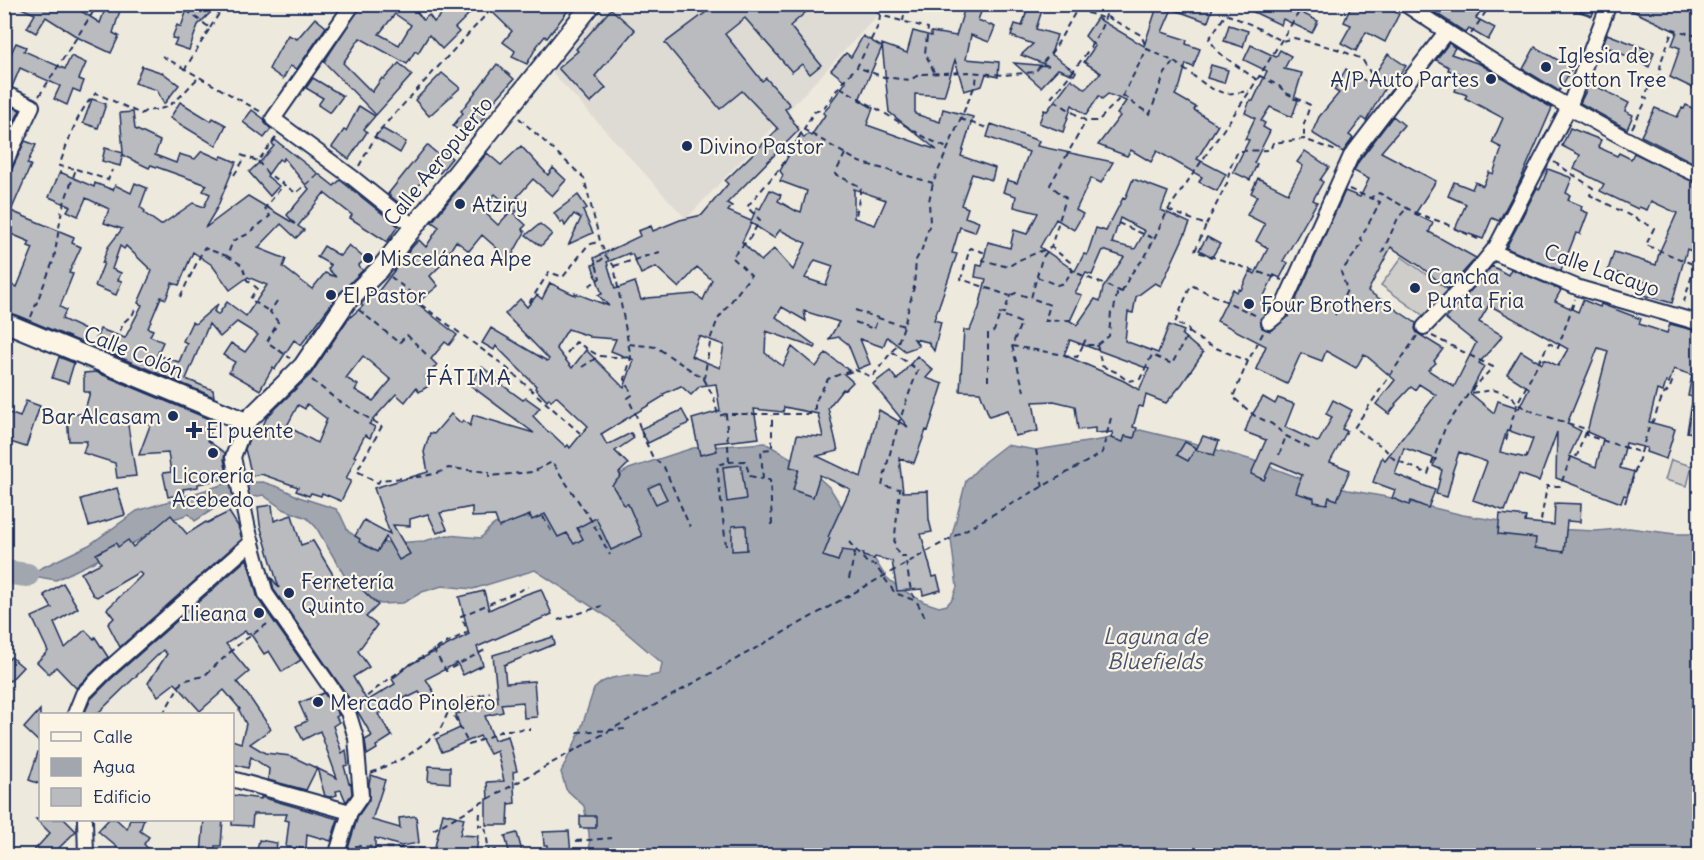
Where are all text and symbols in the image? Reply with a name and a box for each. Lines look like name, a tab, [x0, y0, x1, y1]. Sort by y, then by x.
place label: Iglesia de Cotton Tree	[1558, 42, 1667, 93]
marker: Iglesia de Cotton Tree	[1539, 60, 1553, 74]
place label: A/P Auto Partes	[1330, 66, 1479, 93]
marker: A/P Auto Partes	[1484, 72, 1498, 86]
street label: Calle Aeropuerto	[377, 91, 499, 231]
place label: Divino Pastor	[699, 133, 824, 160]
marker: Divino Pastor	[680, 139, 694, 153]
place label: Atziry	[472, 191, 528, 218]
marker: Atziry	[453, 197, 467, 211]
street label: Calle Lacayo	[1541, 238, 1663, 302]
place label: Miscelánea Alpe	[380, 245, 531, 272]
marker: Miscelánea Alpe	[361, 251, 375, 265]
place label: Cancha Punta Fria	[1427, 263, 1524, 314]
marker: Cancha Punta Fria	[1408, 281, 1422, 295]
place label: El Pastor	[343, 282, 427, 309]
marker: El Pastor	[324, 288, 338, 302]
place label: Four Brothers	[1261, 291, 1392, 318]
marker: Four Brothers	[1242, 297, 1256, 311]
street label: Calle Colón	[80, 320, 188, 384]
district label: FÁTIMA	[426, 363, 512, 391]
place label: Bar Alcasam	[41, 403, 161, 430]
marker: Bar Alcasam	[166, 409, 180, 423]
place label: El puente	[206, 417, 294, 444]
marker: El puente	[187, 423, 201, 437]
marker: Licorería Acebedo	[206, 446, 220, 460]
place label: Licorería Acebedo	[172, 462, 254, 513]
place label: Ferretería Quinto	[301, 568, 394, 619]
marker: Ferretería Quinto	[282, 586, 296, 600]
place label: Ilieana	[181, 600, 247, 627]
marker: Ilieana	[252, 606, 266, 620]
water label: Laguna de Bluefields	[1103, 622, 1209, 675]
place label: Mercado Pinolero	[330, 689, 496, 716]
marker: Mercado Pinolero	[311, 695, 325, 709]
legend	[39, 713, 234, 821]
text: Calle	[93, 725, 133, 748]
text: Agua	[93, 755, 135, 778]
text: Edificio	[93, 785, 151, 808]

